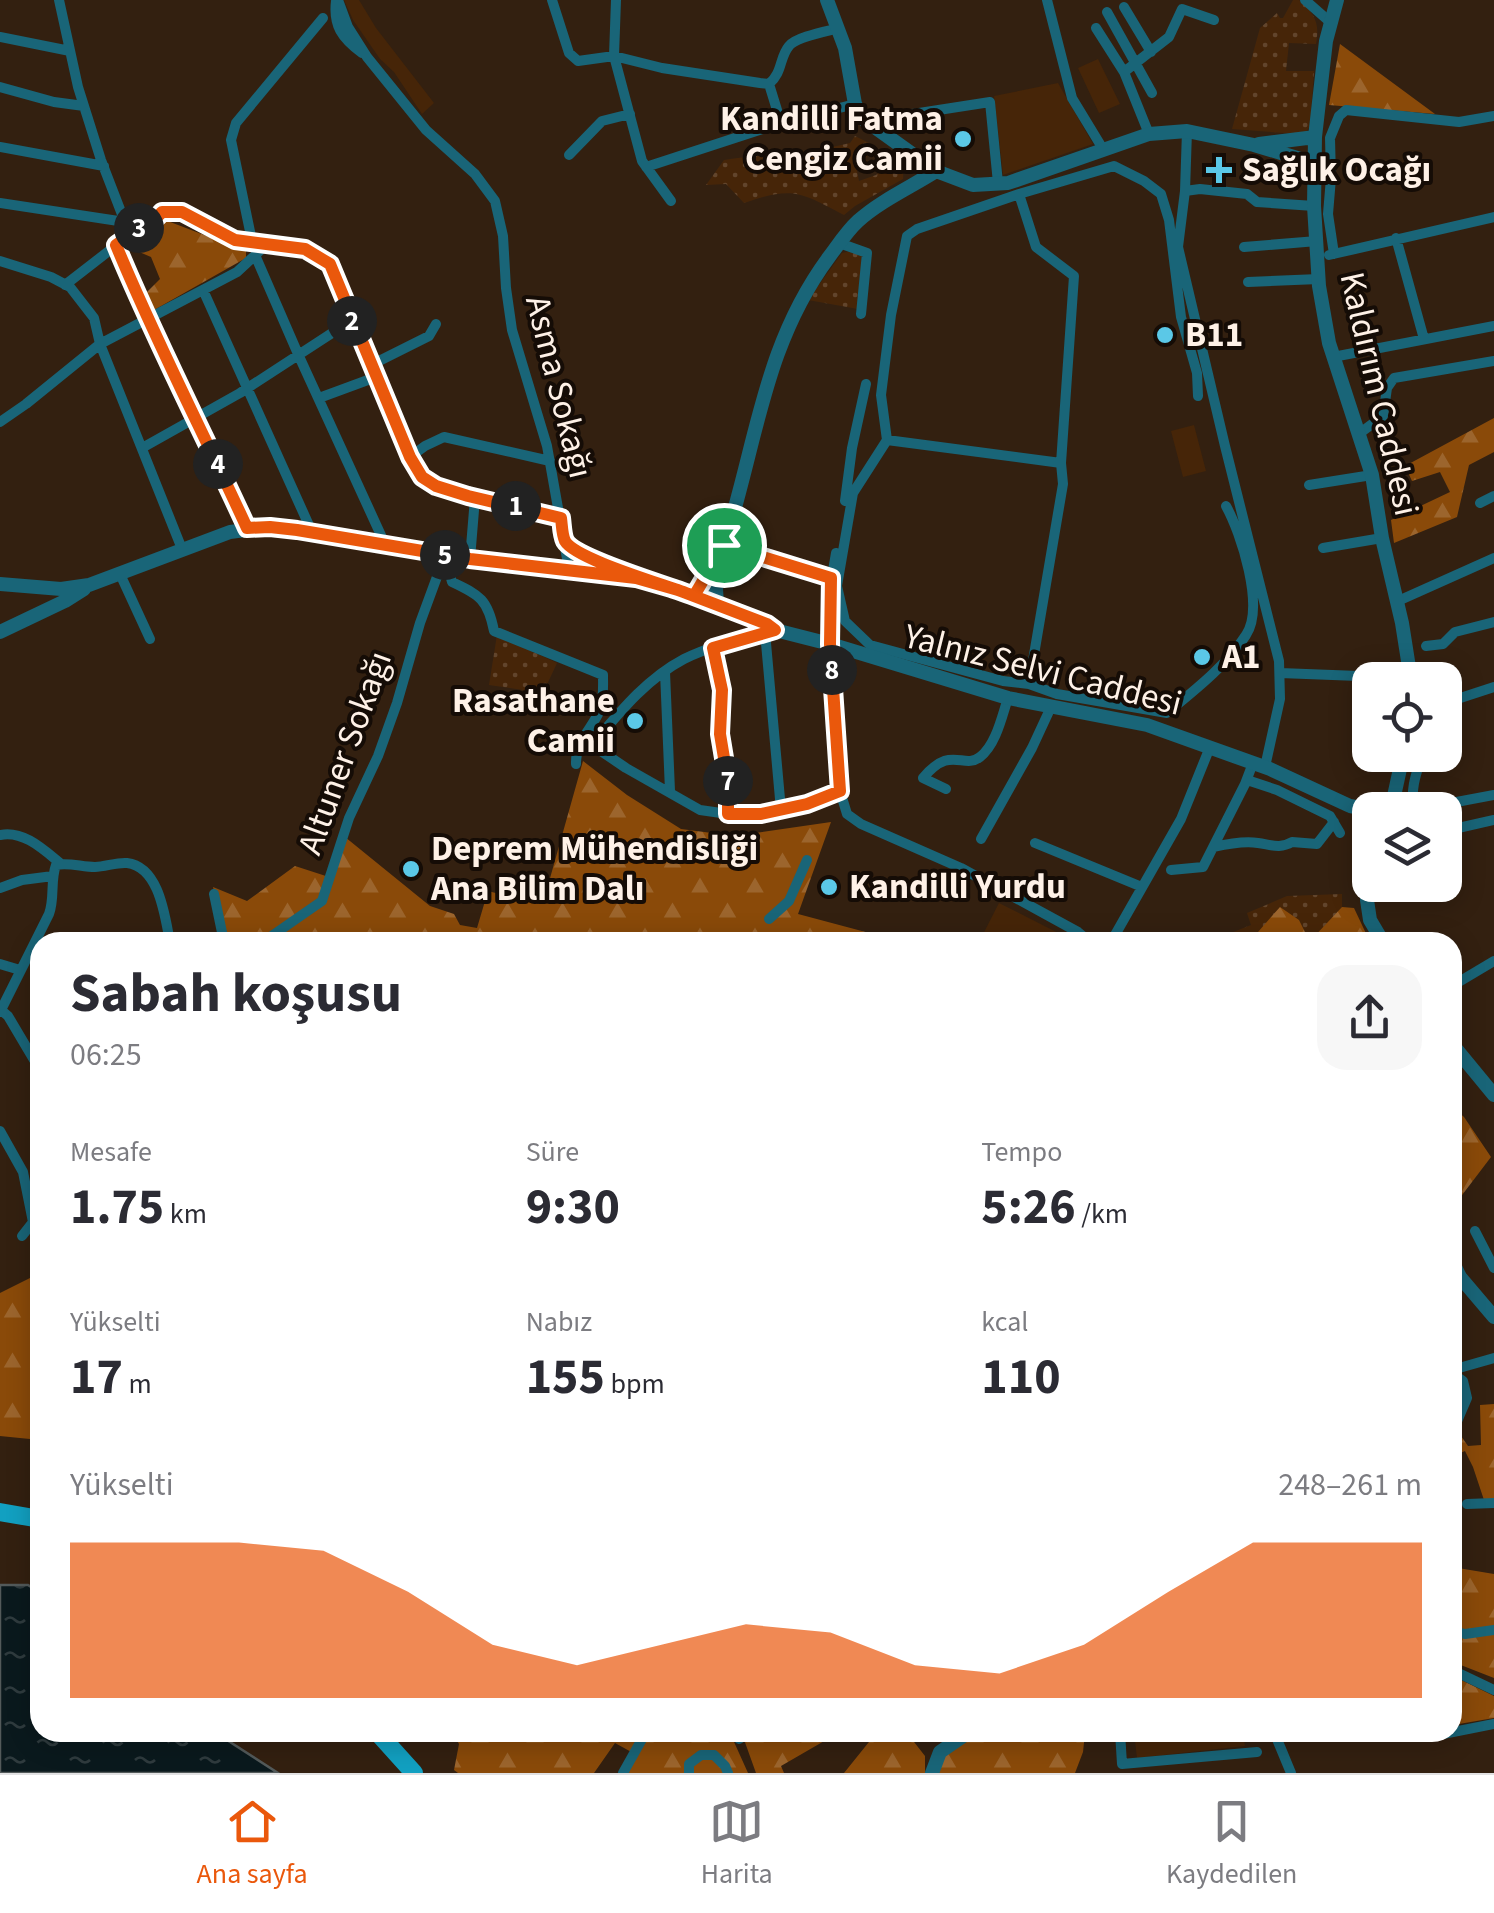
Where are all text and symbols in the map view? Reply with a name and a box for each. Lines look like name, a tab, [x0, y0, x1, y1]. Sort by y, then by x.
place label: Kandilli Fatma Cengiz Camii	[720, 94, 943, 184]
marker: Kandilli Fatma Cengiz Camii	[952, 128, 974, 150]
place label: Sağlık Ocağı	[1242, 145, 1431, 195]
marker: Sağlık Ocağı	[1206, 157, 1232, 183]
pin: 3	[114, 203, 164, 253]
text: 3	[132, 208, 146, 248]
street label: Kaldırım Caddesi	[1327, 267, 1431, 521]
street label: Asma Sokağı	[512, 290, 606, 484]
pin: 2	[327, 296, 377, 346]
text: 2	[345, 301, 359, 341]
place label: B11	[1185, 310, 1243, 360]
marker: B11	[1154, 324, 1176, 346]
pin: 4	[193, 439, 243, 489]
text: 4	[211, 444, 225, 484]
pin: 1	[491, 481, 541, 531]
text: 1	[509, 486, 523, 526]
pin	[682, 503, 767, 588]
icon: arrive	[697, 518, 752, 573]
pin: 5	[420, 530, 470, 580]
text: 5	[438, 535, 452, 575]
street label: Yalnız Selvi Caddesi	[898, 611, 1187, 729]
place label: A1	[1221, 632, 1261, 682]
street label: Altuner Sokağı	[285, 644, 405, 862]
pin: 8	[807, 645, 857, 695]
marker: A1	[1191, 646, 1213, 668]
text: 8	[825, 650, 839, 690]
map controls	[1352, 662, 1462, 902]
button: locate	[1352, 662, 1462, 772]
place label: Rasathane Camii	[452, 676, 615, 766]
marker: Rasathane Camii	[624, 710, 646, 732]
pin: 7	[703, 756, 753, 806]
text: 7	[721, 761, 735, 801]
button: layers	[1352, 792, 1462, 902]
place label: Deprem Mühendisliği Ana Bilim Dalı	[430, 824, 758, 914]
marker: Deprem Mühendisliği Ana Bilim Dalı	[400, 858, 422, 880]
place label: Kandilli Yurdu	[849, 862, 1066, 912]
marker: Kandilli Yurdu	[818, 876, 840, 898]
text: Sabah koşusu	[70, 955, 402, 1033]
button: share	[1317, 965, 1422, 1070]
text: 06:25	[70, 1032, 142, 1078]
text: Mesafe	[70, 1132, 152, 1172]
text: Süre	[526, 1132, 579, 1172]
text: Tempo	[981, 1132, 1062, 1172]
text: 1.75	[70, 1172, 164, 1243]
text: 9:30	[526, 1172, 620, 1243]
text: 5:26	[981, 1172, 1076, 1243]
text: km	[164, 1194, 207, 1234]
text: /km	[1076, 1194, 1128, 1234]
text: Yükselti	[70, 1302, 161, 1342]
text: Nabız	[526, 1302, 592, 1342]
text: kcal	[981, 1302, 1028, 1342]
text: 17	[70, 1342, 123, 1413]
text: 155	[526, 1342, 605, 1413]
text: 110	[981, 1342, 1061, 1413]
text: m	[123, 1364, 152, 1404]
text: bpm	[605, 1364, 665, 1404]
text: Yükselti	[70, 1462, 174, 1508]
text: 248–261 m	[1278, 1462, 1422, 1508]
tab: Ana sayfa	[197, 1794, 308, 1894]
tab: Harita	[701, 1794, 773, 1894]
tab: Kaydedilen	[1166, 1794, 1297, 1894]

